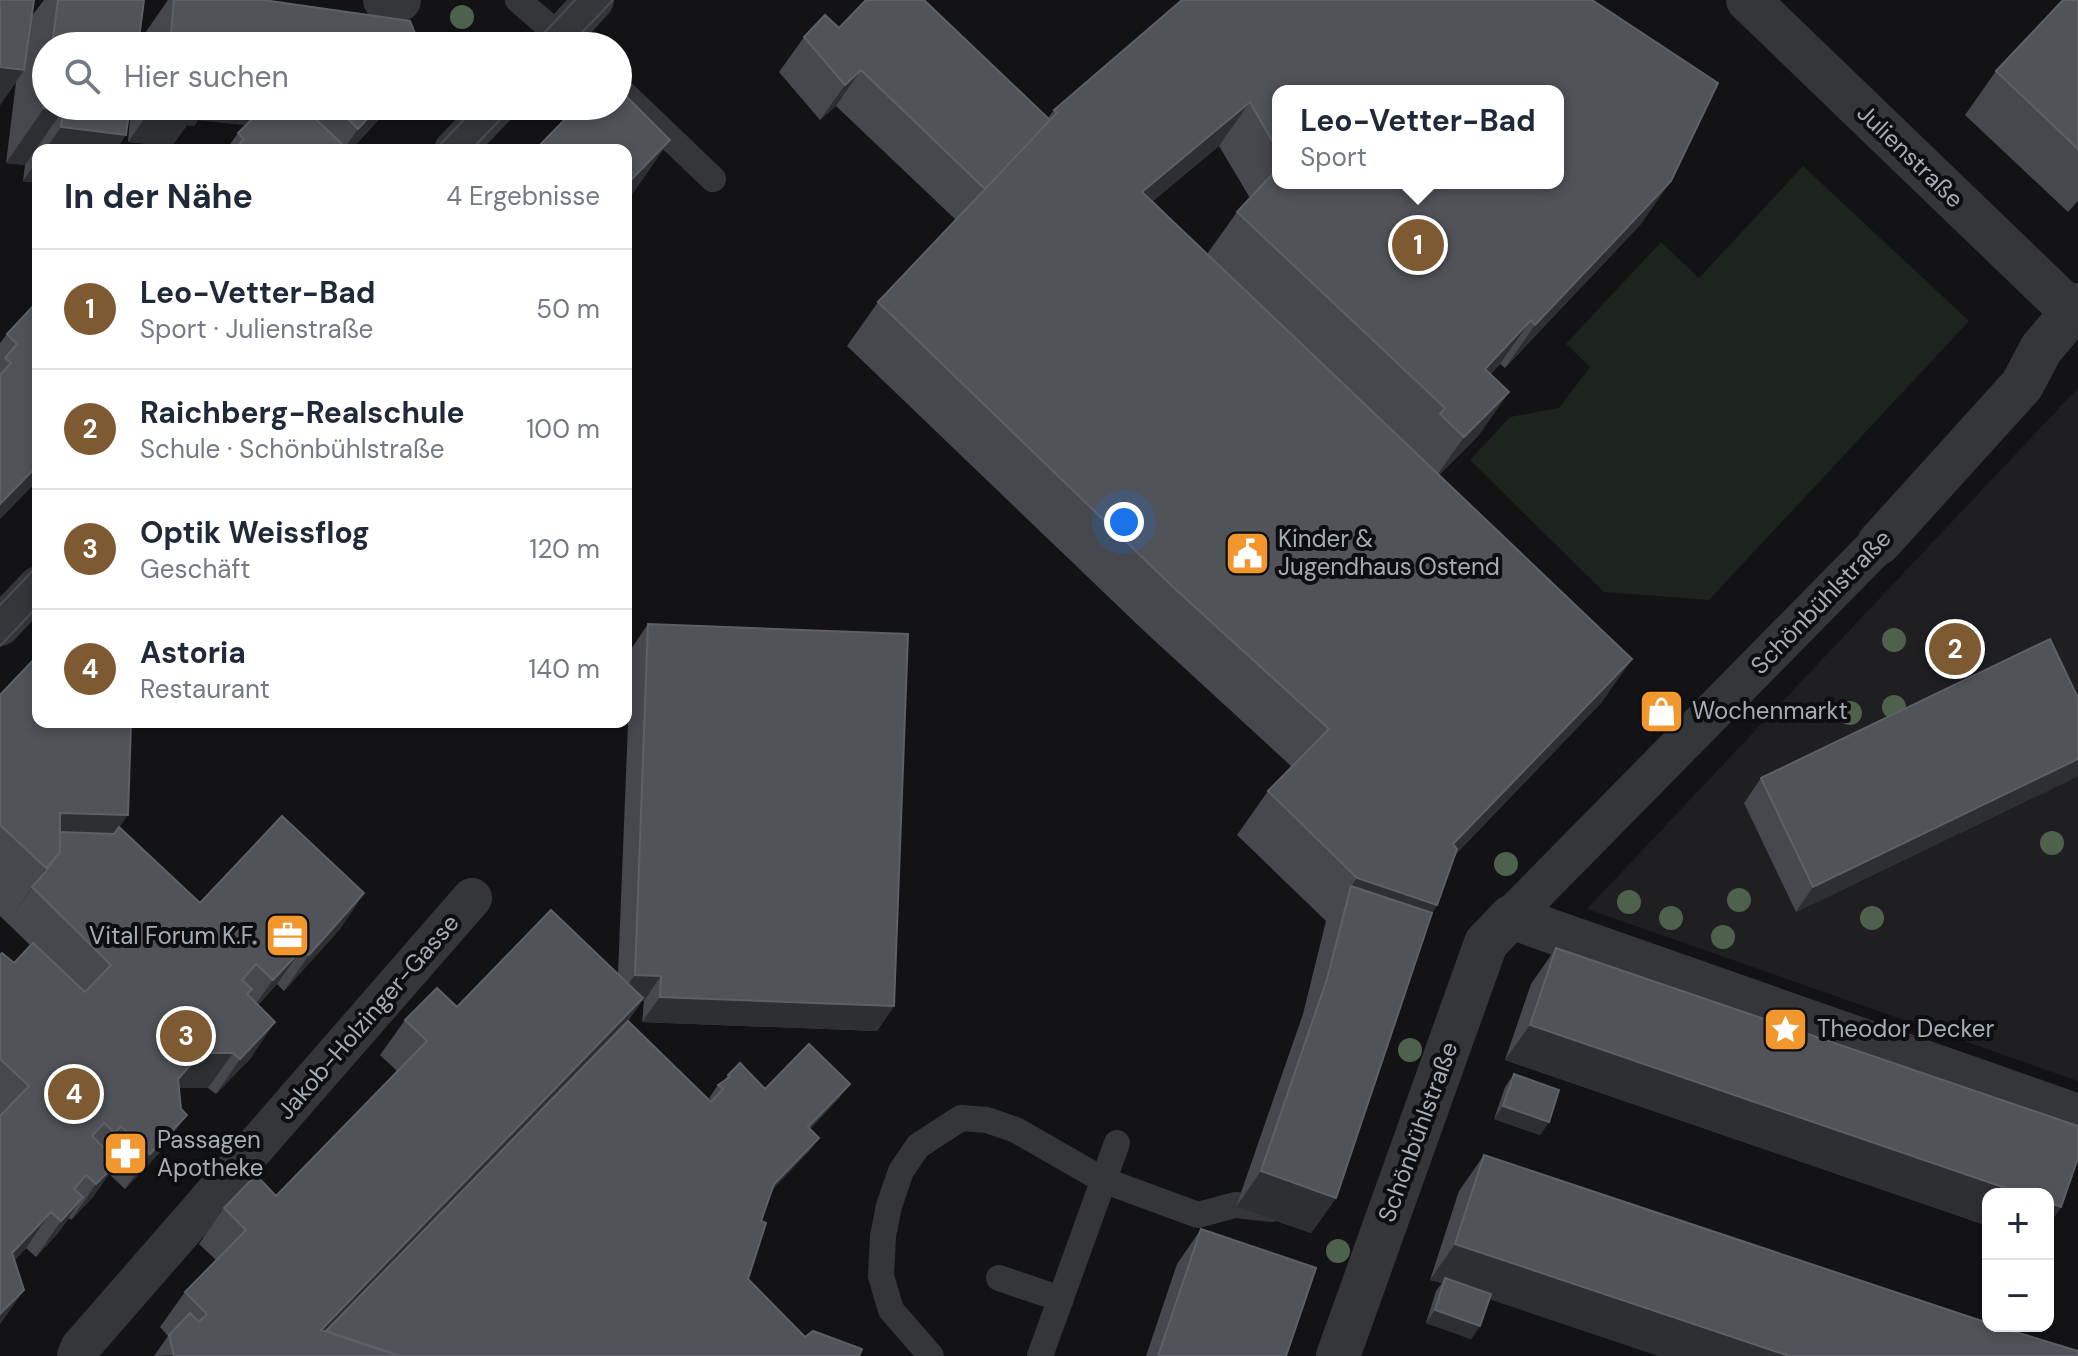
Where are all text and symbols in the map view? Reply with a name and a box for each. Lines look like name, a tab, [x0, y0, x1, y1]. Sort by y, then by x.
search box	[32, 32, 632, 120]
icon: search	[60, 54, 104, 98]
text: Hier suchen	[124, 57, 289, 96]
popup	[1272, 85, 1564, 189]
street label: Julienstraße	[1851, 97, 1970, 214]
text: Leo-Vetter-Bad	[1300, 101, 1536, 140]
text: Sport	[1300, 140, 1367, 174]
text: In der Nähe	[64, 174, 253, 219]
text: 4 Ergebnisse	[446, 179, 600, 213]
pin: 1	[1392, 215, 1444, 275]
text: Leo-Vetter-Bad	[140, 273, 376, 312]
text: 1	[85, 292, 95, 326]
text: 50 m	[536, 292, 600, 326]
text: Sport · Julienstraße	[140, 312, 373, 346]
text: Raichberg-Realschule	[140, 393, 465, 432]
text: 2	[82, 412, 98, 446]
text: 100 m	[526, 412, 600, 446]
text: Schule · Schönbühlstraße	[140, 432, 445, 466]
your location	[1104, 502, 1144, 542]
text: Optik Weissflog	[140, 513, 370, 552]
place label: Kinder & Jugendhaus Ostend	[1278, 523, 1500, 582]
street label: Schönbühlstraße	[1744, 523, 1898, 681]
public building icon: Kinder & Jugendhaus Ostend	[1223, 529, 1271, 577]
text: 3	[82, 532, 98, 566]
text: 120 m	[529, 532, 600, 566]
text: Geschäft	[140, 552, 251, 586]
pin: 2	[1929, 619, 1981, 679]
text: Astoria	[140, 633, 246, 672]
text: 4	[82, 652, 98, 686]
text: 140 m	[528, 652, 600, 686]
text: Restaurant	[140, 672, 270, 706]
shop icon: Wochenmarkt	[1637, 687, 1685, 735]
place label: Wochenmarkt	[1692, 695, 1848, 726]
street label: Jakob-Holzinger-Gasse	[270, 907, 465, 1126]
office icon: Vital Forum K.F.	[264, 912, 312, 960]
place label: Vital Forum K.F.	[89, 920, 257, 951]
place icon: Theodor Decker	[1762, 1005, 1810, 1053]
pin: 3	[160, 1006, 212, 1066]
place label: Theodor Decker	[1817, 1013, 1994, 1044]
street label: Schönbühlstraße	[1371, 1038, 1464, 1226]
pin: 4	[48, 1064, 100, 1124]
place label: Passagen Apotheke	[157, 1124, 263, 1183]
pharmacy icon: Passagen Apotheke	[102, 1130, 150, 1178]
map controls	[1982, 1188, 2054, 1332]
button: +	[1982, 1188, 2054, 1260]
button: −	[1982, 1260, 2054, 1332]

